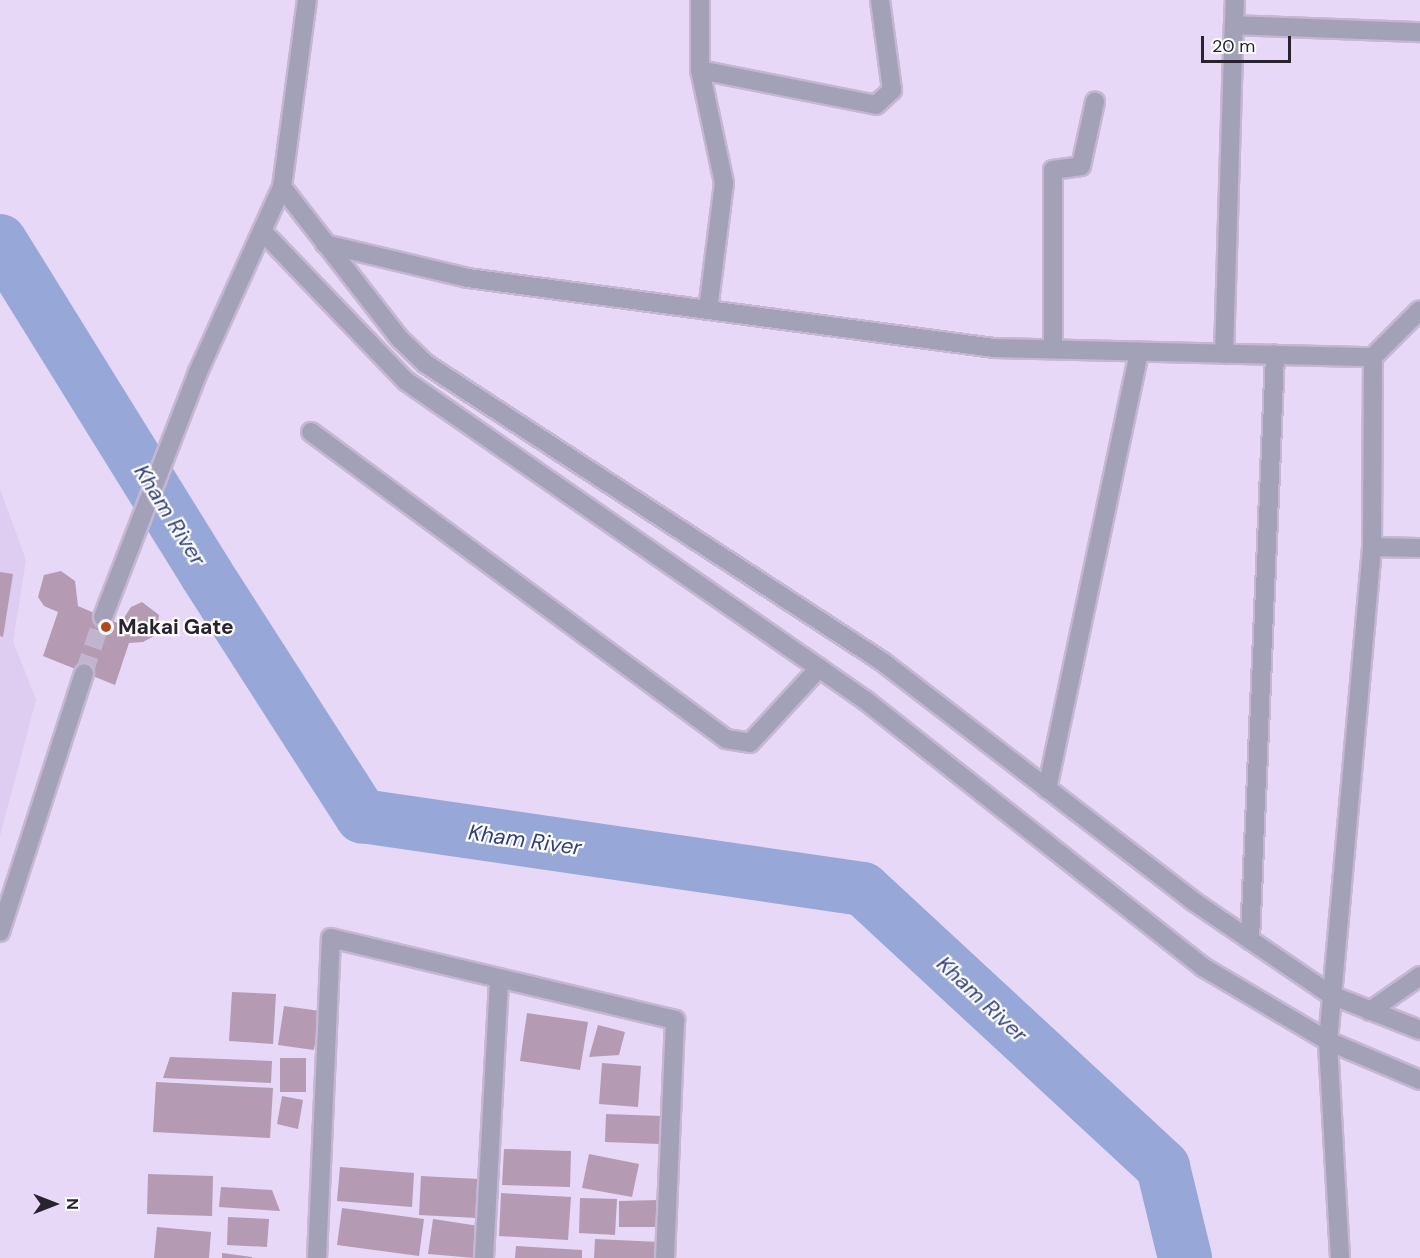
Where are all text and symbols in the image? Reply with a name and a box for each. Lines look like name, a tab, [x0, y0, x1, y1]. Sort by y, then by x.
scale bar	[1204, 24, 1294, 62]
text: 20 m	[1212, 34, 1255, 58]
water label: Kham River	[129, 460, 211, 570]
place label: Makai Gate	[118, 614, 234, 640]
marker: Makai Gate	[99, 620, 113, 634]
water label: Kham River	[467, 819, 583, 861]
water label: Kham River	[931, 950, 1033, 1048]
north arrow	[24, 1174, 84, 1234]
text: N	[62, 1198, 83, 1210]

